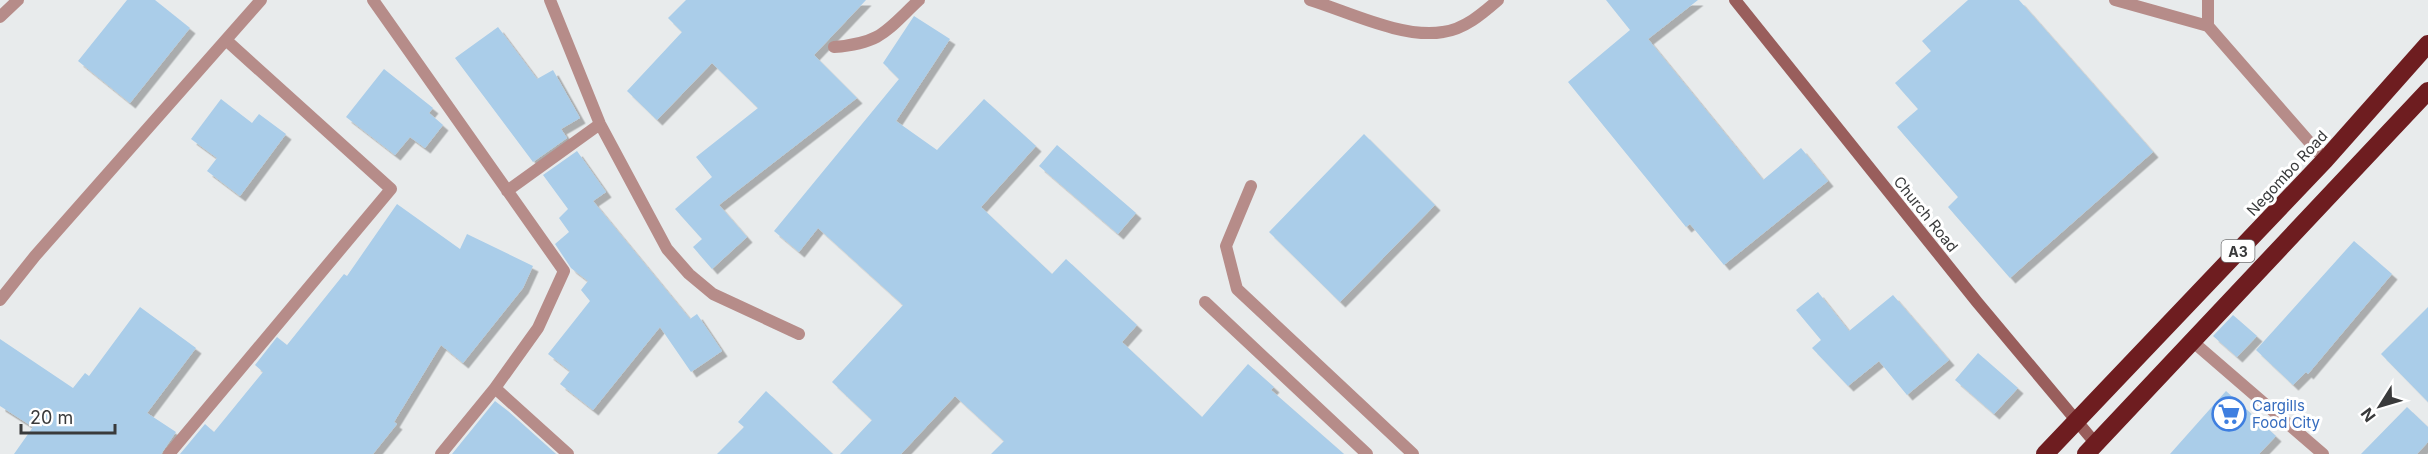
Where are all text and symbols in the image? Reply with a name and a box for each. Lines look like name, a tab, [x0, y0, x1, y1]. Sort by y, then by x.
street label: Negombo Road	[2243, 126, 2331, 220]
street label: Church Road	[1890, 172, 1962, 256]
road number: A3	[2222, 240, 2254, 262]
north arrow	[2350, 376, 2410, 436]
supermarket icon: Cargills Food City	[2211, 396, 2247, 432]
place label: Cargills Food City	[2252, 396, 2320, 432]
scale bar	[21, 397, 116, 435]
text: N	[2356, 404, 2380, 426]
text: 20 m	[30, 407, 73, 428]

